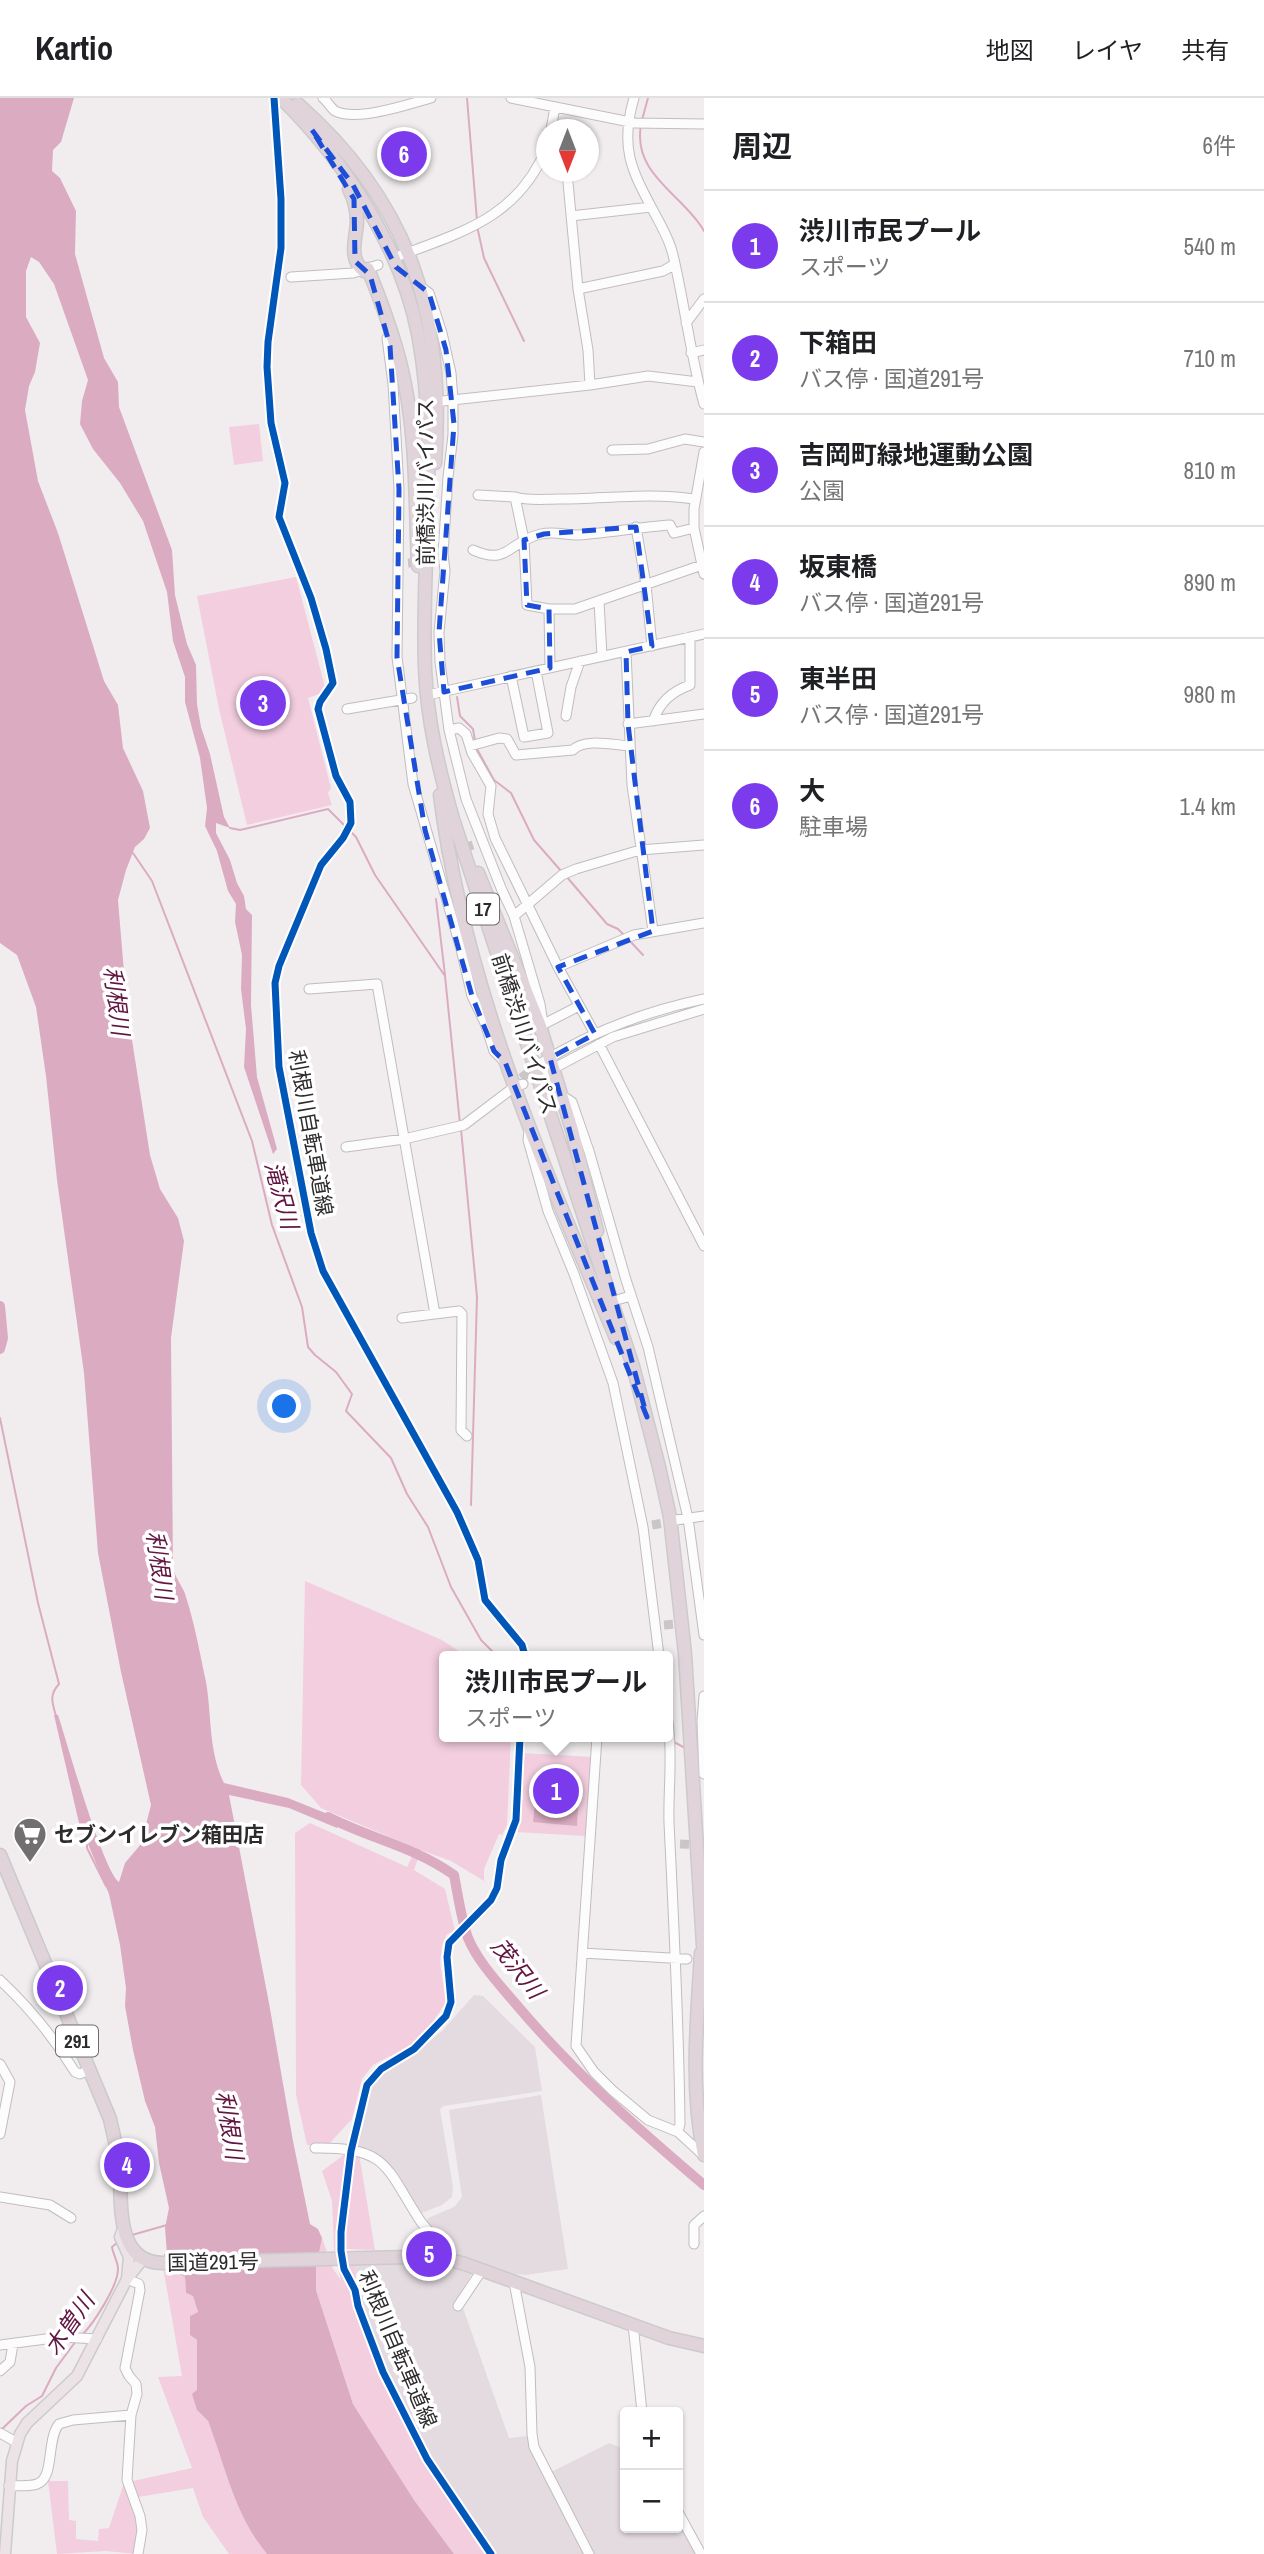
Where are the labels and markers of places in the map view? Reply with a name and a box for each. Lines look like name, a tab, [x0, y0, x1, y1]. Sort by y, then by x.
pin: 6	[381, 128, 427, 180]
pin: 3	[240, 677, 286, 729]
pin: 1	[533, 1765, 579, 1817]
supermarket icon: セブンイレブン箱田店	[11, 1815, 49, 1864]
place label: セブンイレブン箱田店	[54, 1820, 264, 1849]
pin: 2	[37, 1962, 83, 2014]
pin: 4	[104, 2139, 150, 2191]
pin: 5	[406, 2228, 452, 2280]

